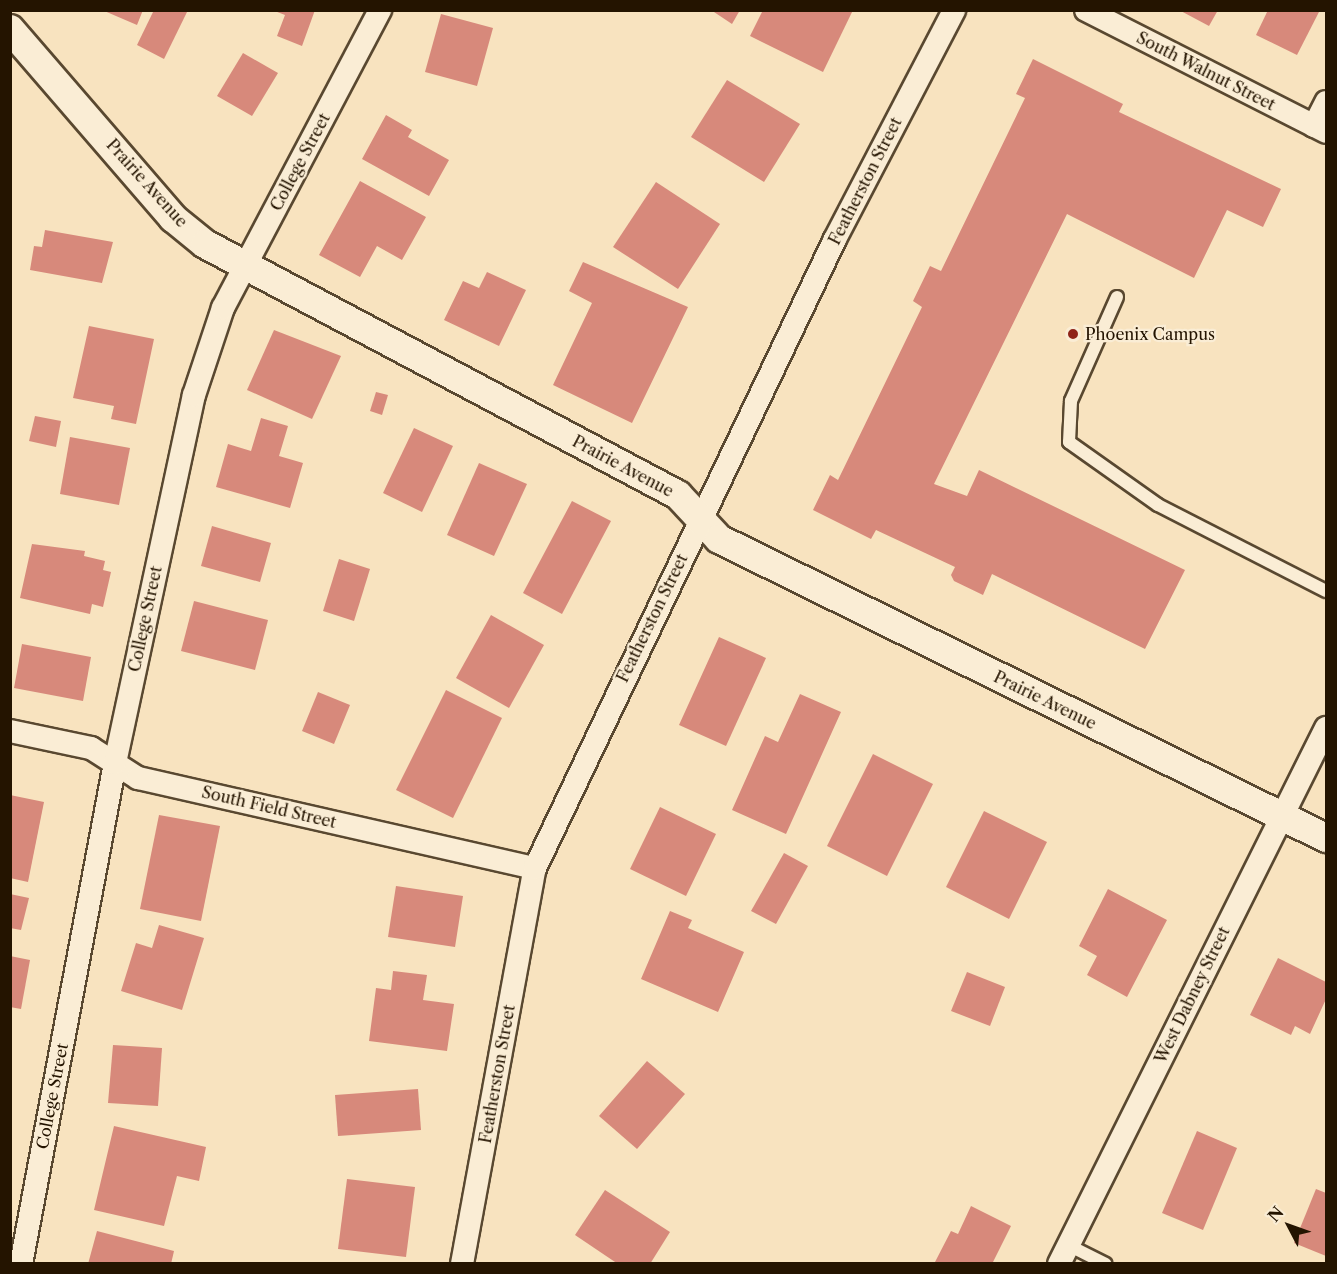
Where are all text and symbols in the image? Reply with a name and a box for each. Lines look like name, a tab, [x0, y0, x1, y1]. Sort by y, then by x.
street label: South Walnut Street	[1133, 28, 1279, 114]
street label: College Street	[266, 110, 334, 214]
street label: Featherston Street	[825, 114, 905, 248]
street label: Prairie Avenue	[102, 135, 192, 231]
place label: Phoenix Campus	[1085, 324, 1215, 344]
marker: Phoenix Campus	[1066, 327, 1080, 341]
street label: Prairie Avenue	[569, 431, 677, 501]
street label: Featherston Street	[613, 551, 691, 685]
street label: College Street	[124, 564, 166, 674]
street label: Prairie Avenue	[990, 667, 1100, 733]
street label: South Field Street	[200, 782, 338, 832]
street label: West Dabney Street	[1150, 923, 1234, 1067]
street label: Featherston Street	[475, 1003, 519, 1145]
street label: College Street	[32, 1041, 72, 1151]
north arrow	[1259, 1196, 1319, 1256]
text: N	[1263, 1202, 1288, 1226]

